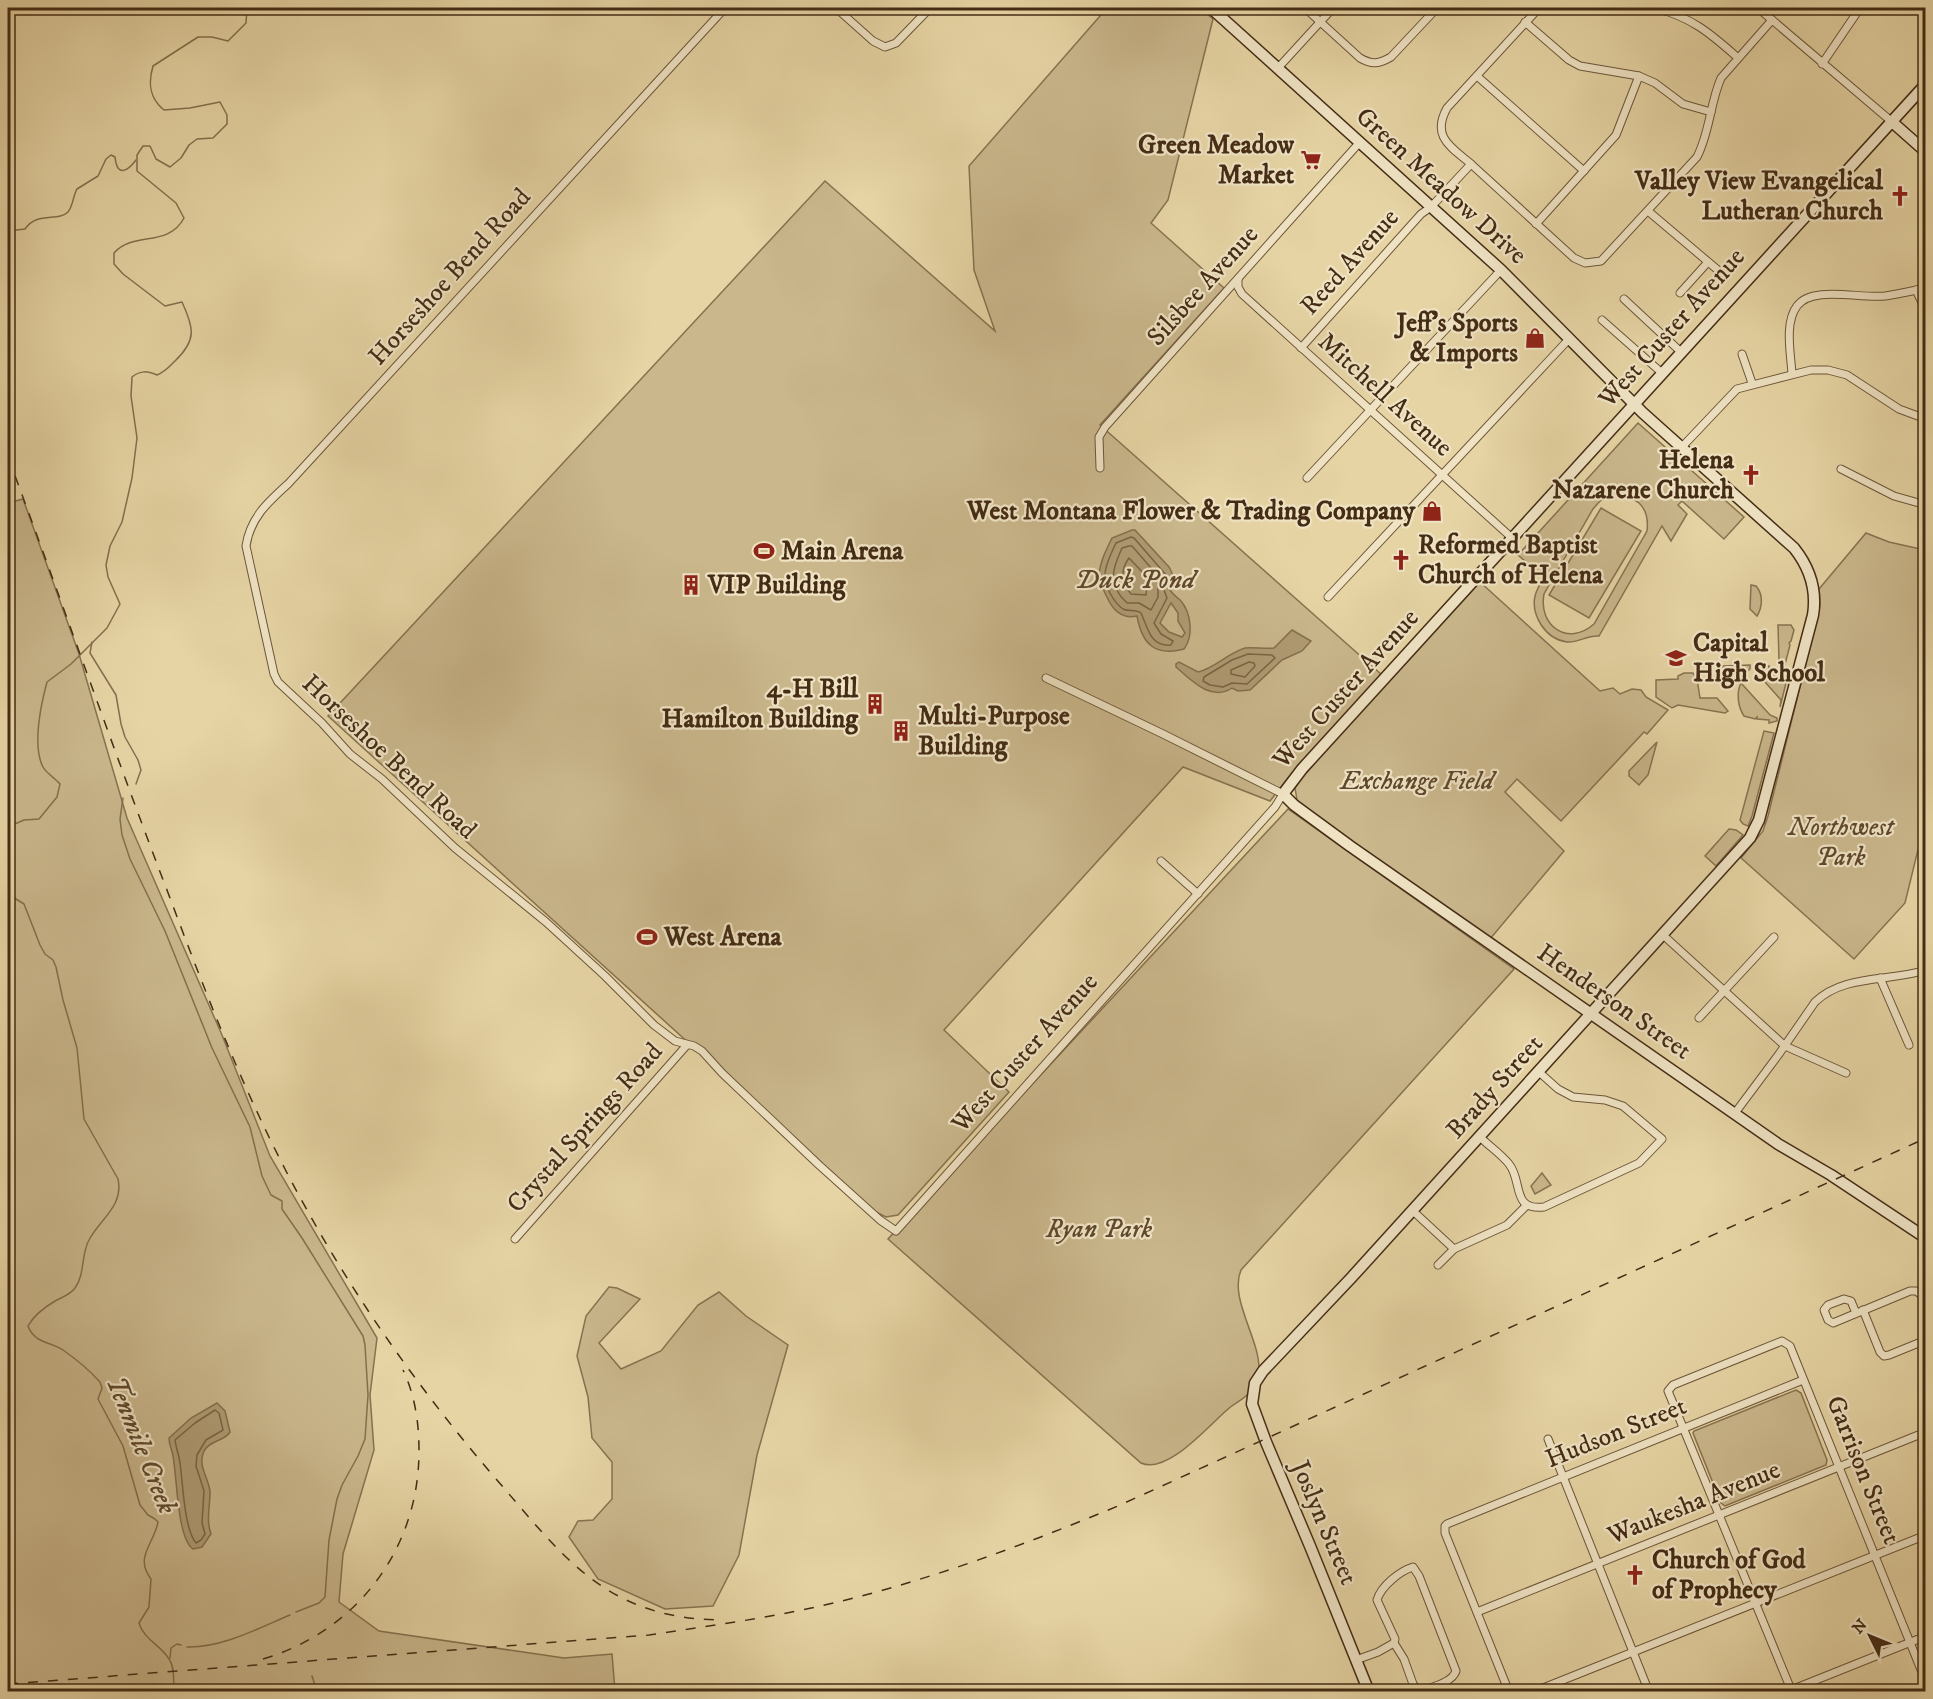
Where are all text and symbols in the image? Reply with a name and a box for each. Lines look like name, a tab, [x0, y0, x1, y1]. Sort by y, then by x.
street label: Green Meadow Drive	[1348, 100, 1534, 272]
place label: Green Meadow Market	[1138, 129, 1295, 192]
supermarket icon: Green Meadow Market	[1299, 148, 1323, 172]
place label: Valley View Evangelical Lutheran Church	[1634, 165, 1884, 228]
street label: Horseshoe Bend Road	[362, 181, 538, 373]
church icon: Valley View Evangelical Lutheran Church	[1888, 184, 1912, 208]
street label: Reed Avenue	[1294, 202, 1406, 322]
street label: Silsbee Avenue	[1140, 219, 1266, 353]
street label: West Custer Avenue	[1591, 241, 1752, 415]
place label: Jeff's Sports & Imports	[1393, 307, 1518, 370]
street label: Mitchell Avenue	[1311, 326, 1459, 464]
shop icon: Jeff's Sports & Imports	[1523, 326, 1547, 350]
place label: Helena Nazarene Church	[1552, 444, 1735, 507]
church icon: Helena Nazarene Church	[1739, 463, 1763, 487]
place label: West Montana Flower & Trading Company	[966, 495, 1416, 528]
shop icon: West Montana Flower & Trading Company	[1420, 499, 1444, 523]
place label: Reformed Baptist Church of Helena	[1418, 529, 1604, 592]
place label: Main Arena	[781, 535, 904, 568]
sports icon: Main Arena	[752, 539, 776, 563]
church icon: Reformed Baptist Church of Helena	[1389, 548, 1413, 572]
water label: Duck Pond	[1075, 563, 1199, 597]
place label: VIP Building	[707, 569, 847, 602]
building icon: VIP Building	[679, 573, 703, 597]
street label: West Custer Avenue	[1265, 602, 1426, 776]
place label: Capital High School	[1693, 627, 1826, 690]
school or university icon: Capital High School	[1664, 646, 1688, 670]
street label: Horseshoe Bend Road	[295, 667, 483, 847]
place label: 4-H Bill Hamilton Building	[662, 673, 859, 736]
building icon: 4-H Bill Hamilton Building	[863, 692, 887, 716]
place label: Multi-Purpose Building	[918, 700, 1070, 763]
building icon: Multi-Purpose Building	[889, 719, 913, 743]
park label: Exchange Field	[1338, 765, 1497, 798]
park label: Northwest Park	[1786, 811, 1896, 874]
place label: West Arena	[663, 921, 783, 954]
sports icon: West Arena	[635, 925, 659, 949]
street label: Henderson Street	[1530, 937, 1698, 1067]
street label: West Custer Avenue	[944, 966, 1105, 1140]
street label: Brady Street	[1439, 1028, 1551, 1146]
street label: Crystal Springs Road	[500, 1036, 670, 1220]
park label: Ryan Park	[1045, 1213, 1152, 1246]
water label: Tenmile Creek	[98, 1371, 184, 1520]
street label: Hudson Street	[1541, 1390, 1691, 1476]
street label: Garrison Street	[1818, 1391, 1908, 1549]
street label: Waukesha Avenue	[1602, 1453, 1785, 1553]
street label: Joslyn Street	[1282, 1454, 1365, 1590]
place label: Church of God of Prophecy	[1652, 1544, 1807, 1607]
church icon: Church of God of Prophecy	[1623, 1563, 1647, 1587]
north arrow	[1840, 1606, 1900, 1666]
text: N	[1848, 1615, 1872, 1638]

